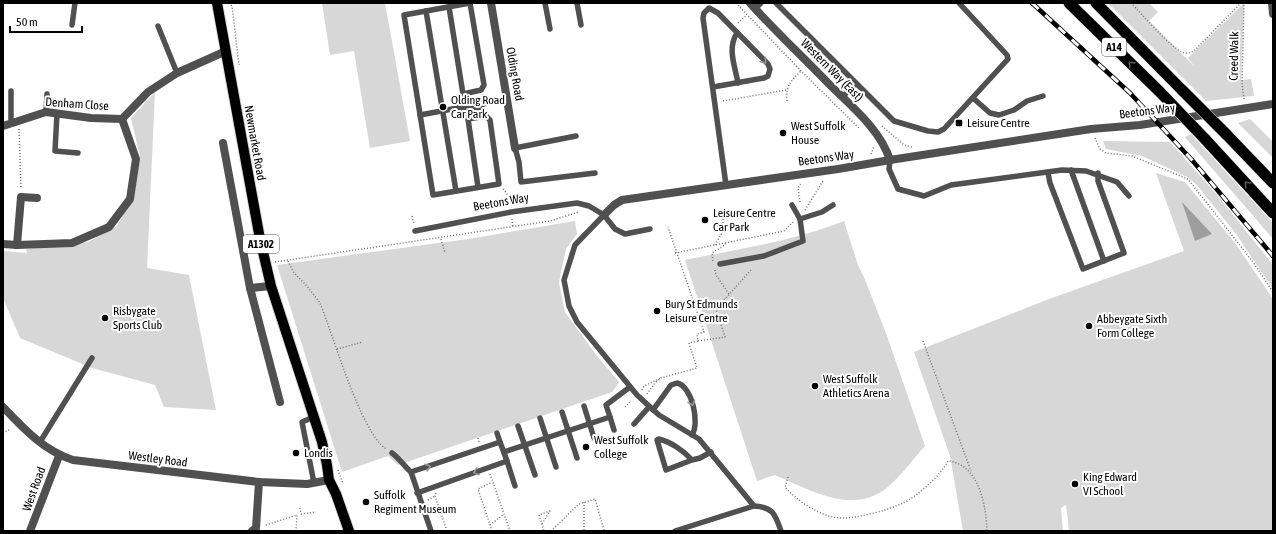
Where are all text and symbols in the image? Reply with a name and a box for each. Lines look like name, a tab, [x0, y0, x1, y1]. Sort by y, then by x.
scale bar	[10, 8, 82, 34]
text: 50 m	[16, 15, 38, 29]
street label: Creed Walk	[1227, 30, 1241, 81]
street label: Western Way (East)	[798, 36, 866, 104]
road number: A14	[1102, 38, 1126, 56]
street label: Olding Road	[503, 46, 527, 102]
one-way arrow	[760, 56, 767, 64]
one-way arrow	[1128, 61, 1136, 69]
place label: Olding Road Car Park	[451, 93, 505, 121]
street label: Denham Close	[45, 95, 109, 113]
street label: Beetons Way	[1118, 101, 1176, 121]
marker: Olding Road Car Park	[438, 102, 448, 112]
street label: Newmarket Road	[242, 104, 268, 182]
place label: Leisure Centre	[967, 116, 1030, 130]
marker: Leisure Centre	[954, 118, 964, 128]
place label: West Suffolk House	[791, 119, 846, 147]
marker: West Suffolk House	[778, 128, 788, 138]
street label: Beetons Way	[797, 147, 855, 169]
one-way arrow	[1244, 181, 1251, 189]
street label: Beetons Way	[472, 190, 530, 214]
place label: Leisure Centre Car Park	[713, 206, 776, 234]
marker: Leisure Centre Car Park	[700, 215, 710, 225]
road number: A1302	[243, 235, 279, 253]
place label: Bury St Edmunds Leisure Centre	[665, 297, 738, 325]
place label: Risbygate Sports Club	[113, 304, 163, 332]
marker: Bury St Edmunds Leisure Centre	[652, 306, 662, 316]
place label: Abbeygate Sixth Form College	[1097, 312, 1167, 340]
marker: Risbygate Sports Club	[100, 313, 110, 323]
marker: Abbeygate Sixth Form College	[1084, 321, 1094, 331]
place label: West Suffolk Athletics Arena	[823, 372, 889, 400]
marker: West Suffolk Athletics Arena	[810, 381, 820, 391]
one-way arrow	[687, 400, 695, 407]
place label: West Suffolk College	[594, 433, 649, 461]
marker: West Suffolk College	[581, 442, 591, 452]
place label: Londis	[304, 446, 333, 460]
street label: Westley Road	[128, 448, 188, 470]
marker: Londis	[291, 448, 301, 458]
one-way arrow	[424, 463, 431, 471]
street label: West Road	[20, 465, 48, 513]
one-way arrow	[473, 468, 480, 476]
place label: King Edward VI School	[1083, 470, 1137, 498]
marker: King Edward VI School	[1070, 479, 1080, 489]
place label: Suffolk Regiment Museum	[374, 488, 456, 516]
marker: Suffolk Regiment Museum	[361, 497, 371, 507]

